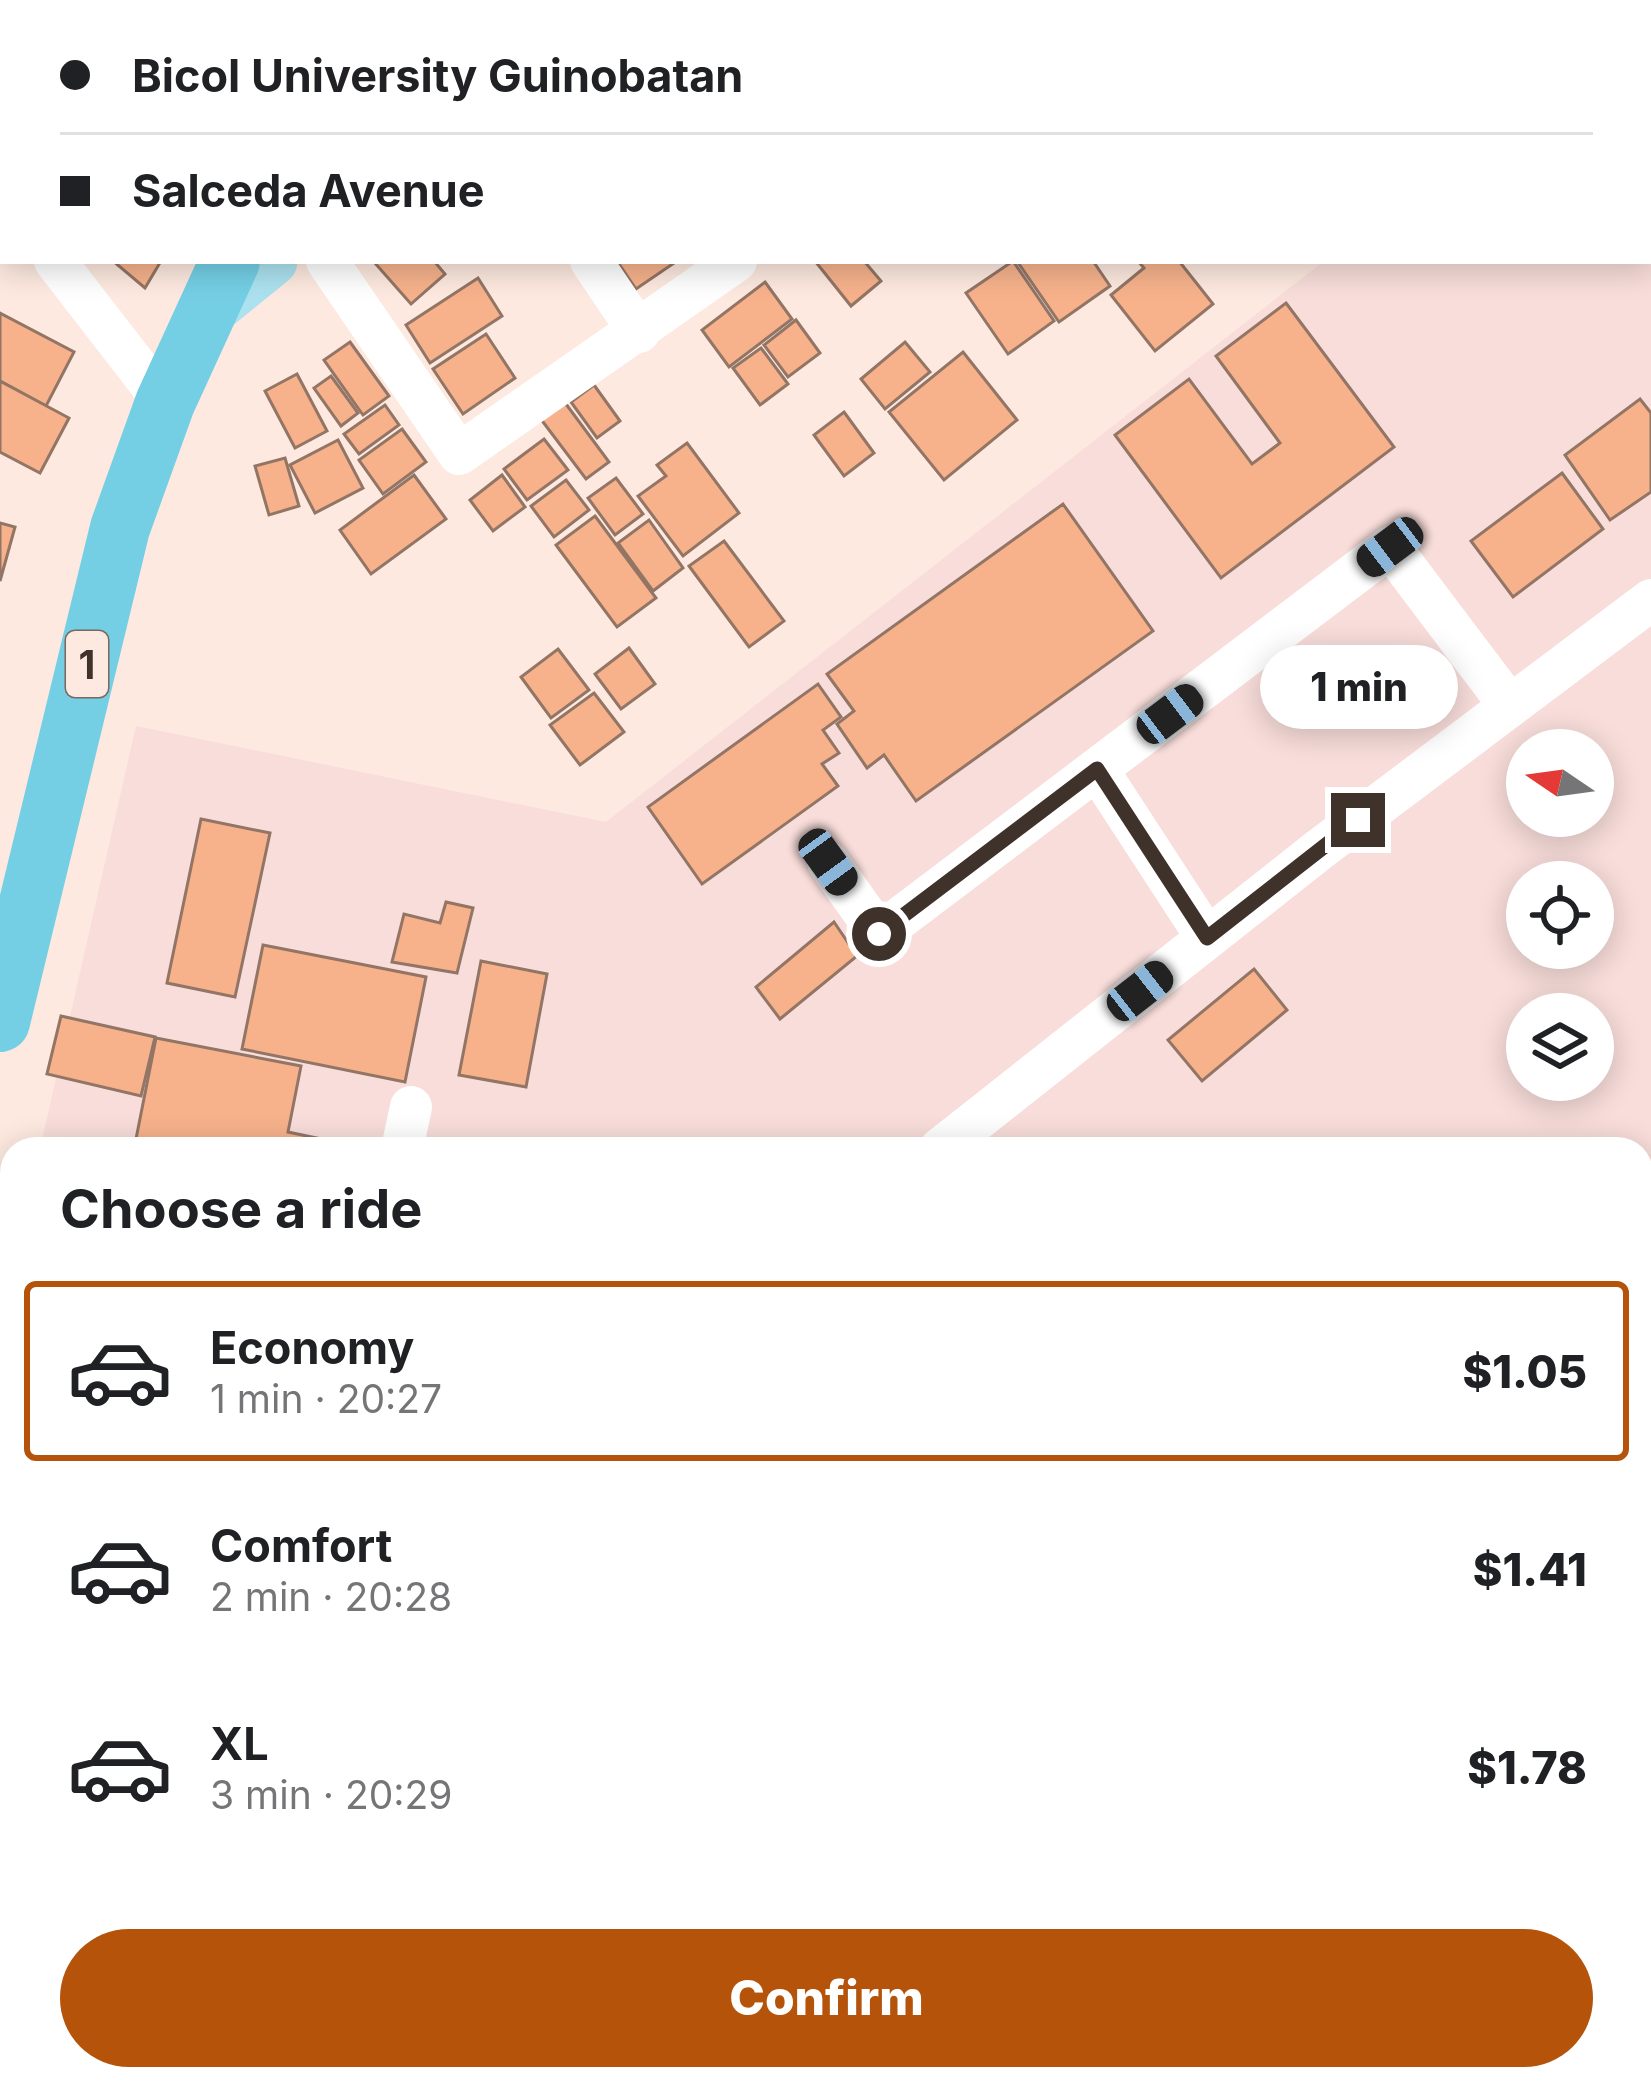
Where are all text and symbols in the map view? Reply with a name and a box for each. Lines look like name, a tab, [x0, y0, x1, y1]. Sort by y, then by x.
text: Bicol University Guinobatan	[132, 48, 743, 103]
text: Salceda Avenue	[132, 163, 485, 218]
car	[1350, 511, 1430, 583]
road number: 1	[66, 631, 108, 697]
callout: 1 min	[1259, 646, 1457, 730]
text: 1 min	[1310, 663, 1408, 710]
car	[1130, 678, 1210, 750]
north arrow	[1506, 729, 1614, 837]
map controls	[1506, 729, 1614, 1101]
route end	[1331, 793, 1385, 847]
car	[792, 822, 864, 902]
button: locate	[1506, 861, 1614, 969]
route start	[852, 907, 906, 961]
car	[1101, 955, 1179, 1027]
button: layers	[1506, 993, 1614, 1101]
text: Choose a ride	[60, 1176, 422, 1241]
icon: car	[66, 1317, 174, 1425]
text: Economy	[210, 1320, 414, 1375]
text: $1.05	[1462, 1344, 1587, 1399]
text: 1 min · 20:27	[210, 1375, 442, 1422]
icon: car	[66, 1515, 174, 1623]
text: Comfort	[210, 1518, 392, 1573]
text: $1.41	[1473, 1542, 1587, 1597]
text: 2 min · 20:28	[210, 1573, 452, 1620]
icon: car	[66, 1713, 174, 1821]
text: XL	[210, 1716, 269, 1771]
text: $1.78	[1467, 1740, 1587, 1795]
text: 3 min · 20:29	[210, 1771, 452, 1818]
button: Confirm	[60, 1929, 1593, 2067]

